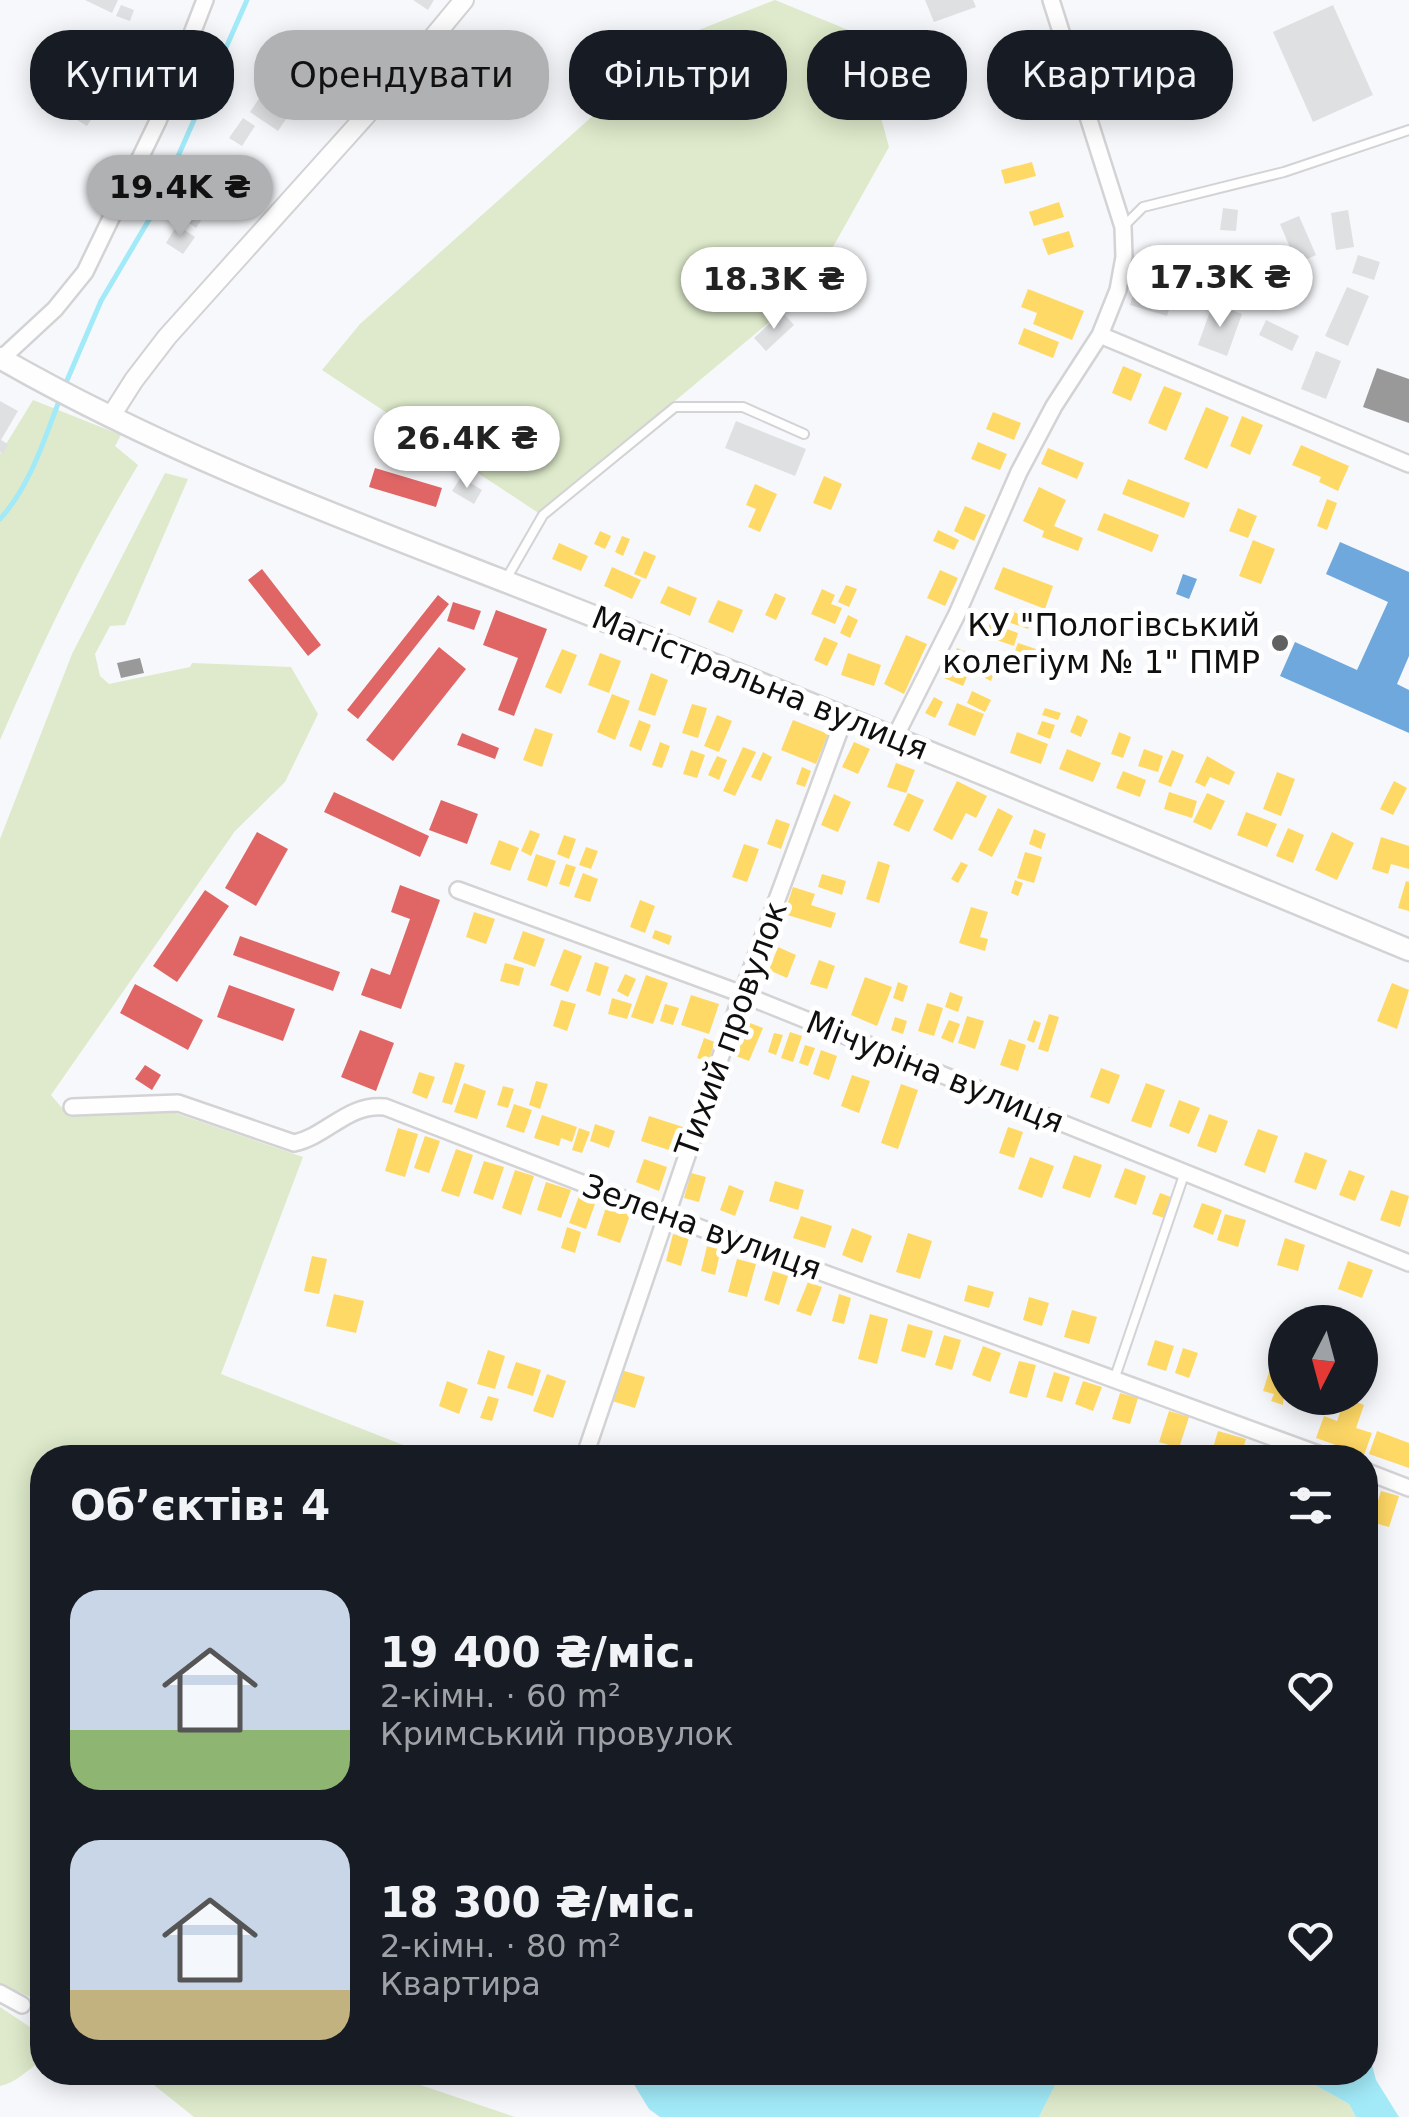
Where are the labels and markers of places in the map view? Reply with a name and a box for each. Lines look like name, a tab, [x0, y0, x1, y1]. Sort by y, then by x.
pin: 19.4K ₴	[88, 155, 272, 240]
pin: 17.3K ₴	[1128, 245, 1312, 330]
pin: 18.3K ₴	[682, 247, 866, 332]
pin: 26.4K ₴	[375, 406, 559, 491]
place label: КУ "Пологівський колегіум № 1" ПМР	[942, 606, 1260, 681]
marker: КУ "Пологівський колегіум № 1" ПМР	[1269, 632, 1291, 654]

